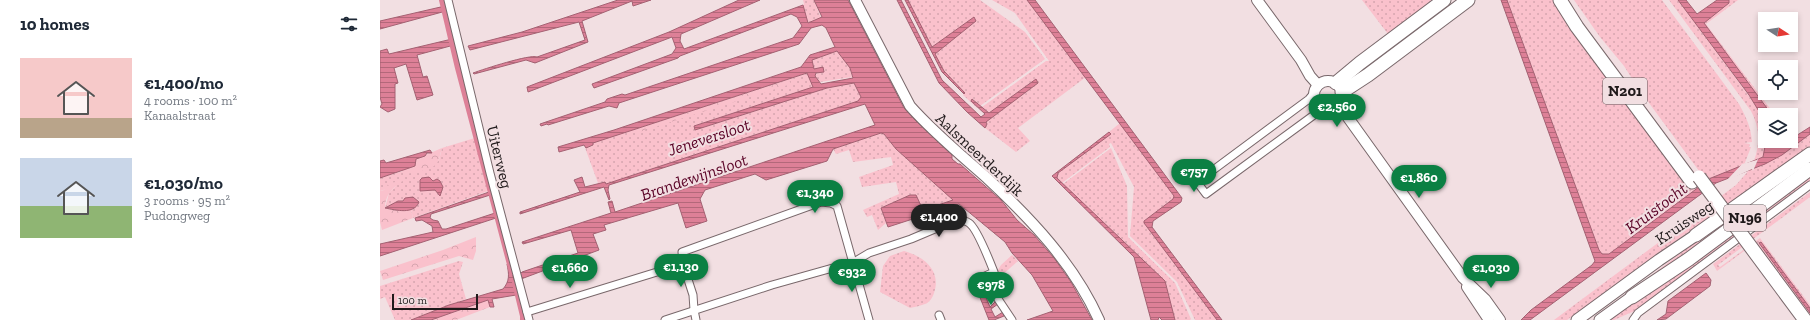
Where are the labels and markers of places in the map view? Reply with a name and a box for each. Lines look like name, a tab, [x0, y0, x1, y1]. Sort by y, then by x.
pin: €2,560	[1304, 94, 1370, 128]
pin: €757	[1170, 159, 1218, 193]
pin: €1,860	[1386, 165, 1452, 199]
pin: €1,340	[782, 180, 848, 214]
pin: €1,400	[906, 204, 972, 238]
pin: €1,130	[648, 254, 714, 288]
pin: €1,660	[537, 255, 603, 289]
pin: €1,030	[1458, 255, 1524, 289]
pin: €932	[828, 259, 876, 293]
pin: €978	[967, 272, 1015, 306]

